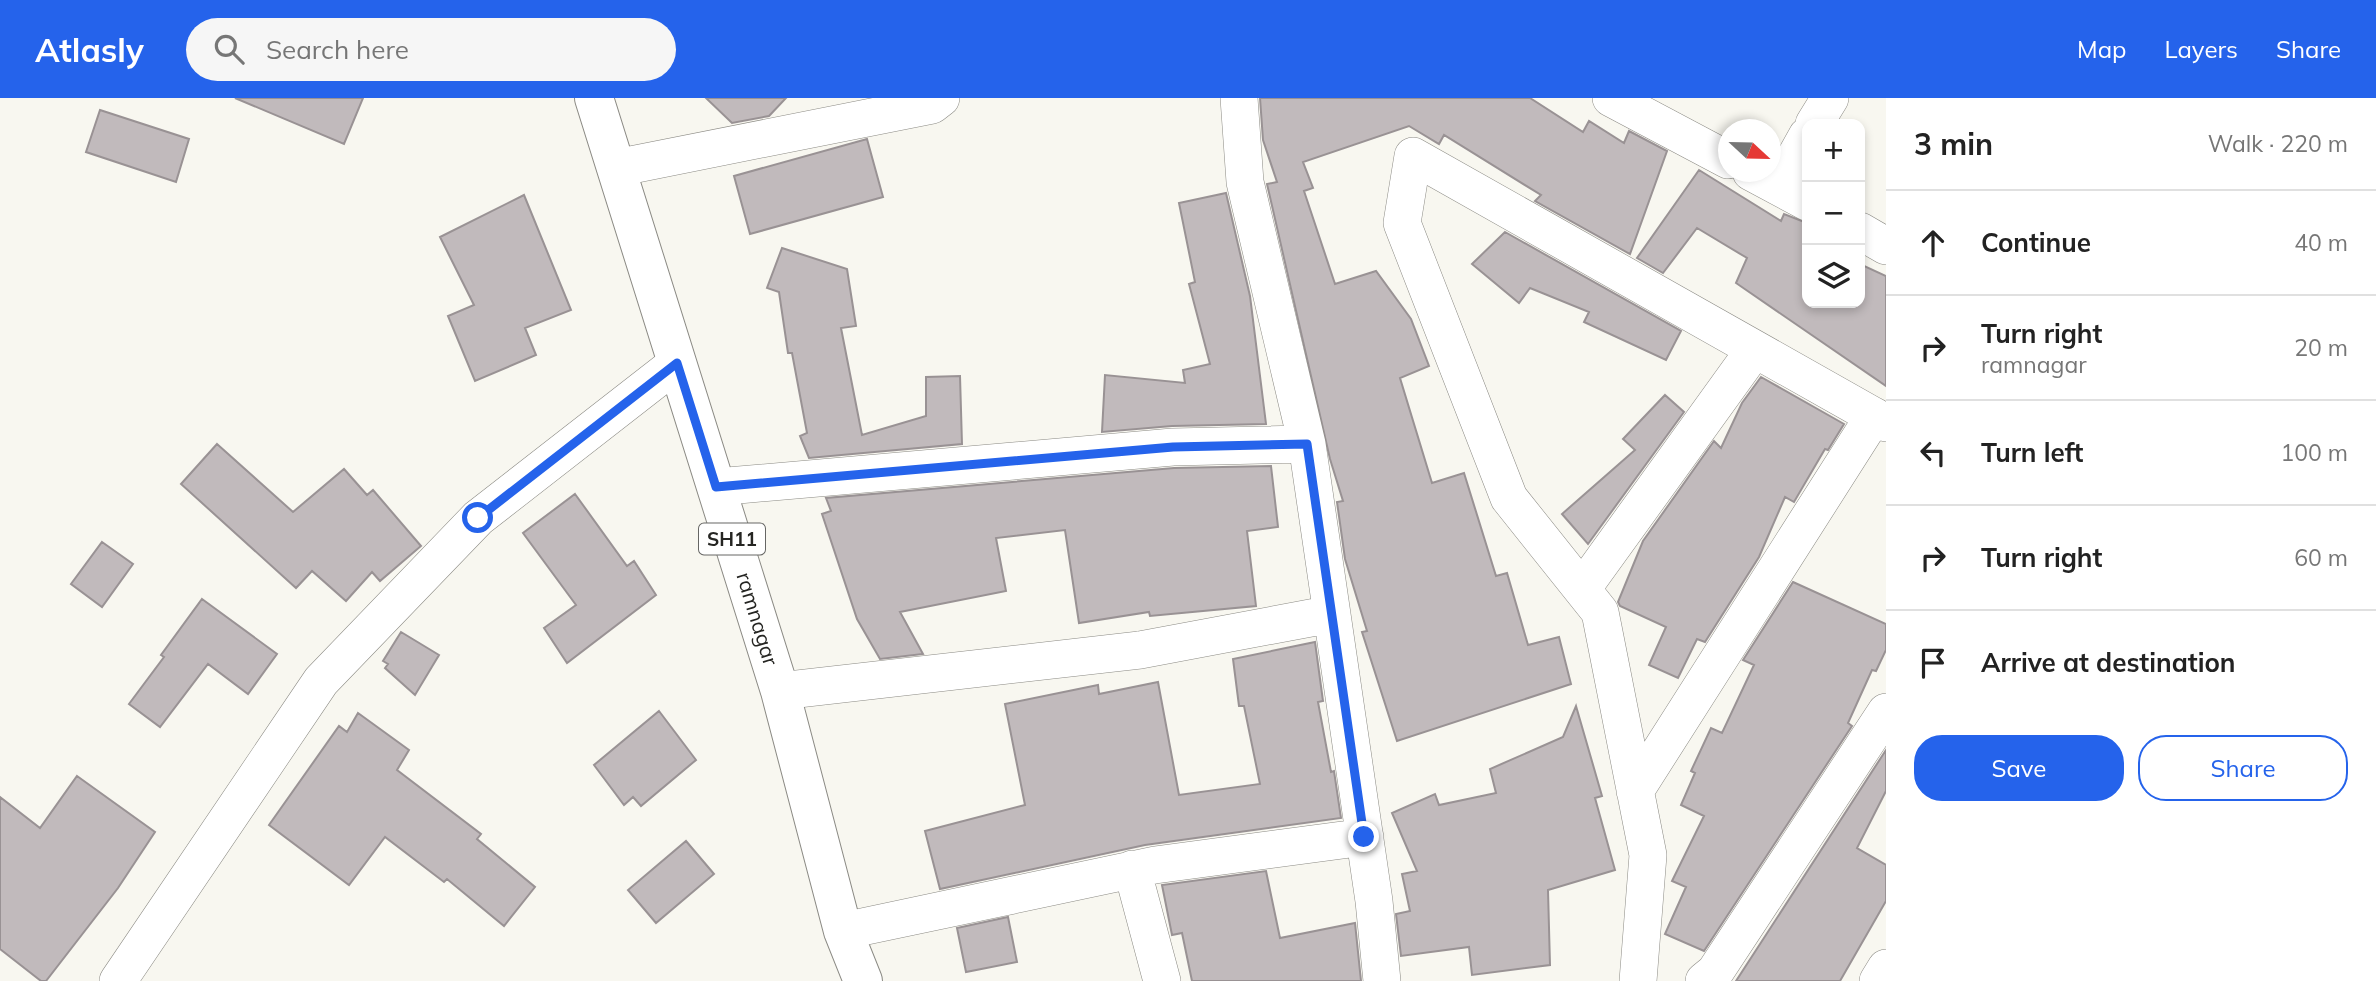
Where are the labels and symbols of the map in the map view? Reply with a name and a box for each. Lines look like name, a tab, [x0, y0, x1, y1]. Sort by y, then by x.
north arrow	[1718, 119, 1781, 182]
route start	[462, 502, 493, 533]
road number: SH11	[699, 524, 765, 554]
street label: ramnagar	[731, 569, 785, 669]
route end	[1348, 821, 1379, 852]

